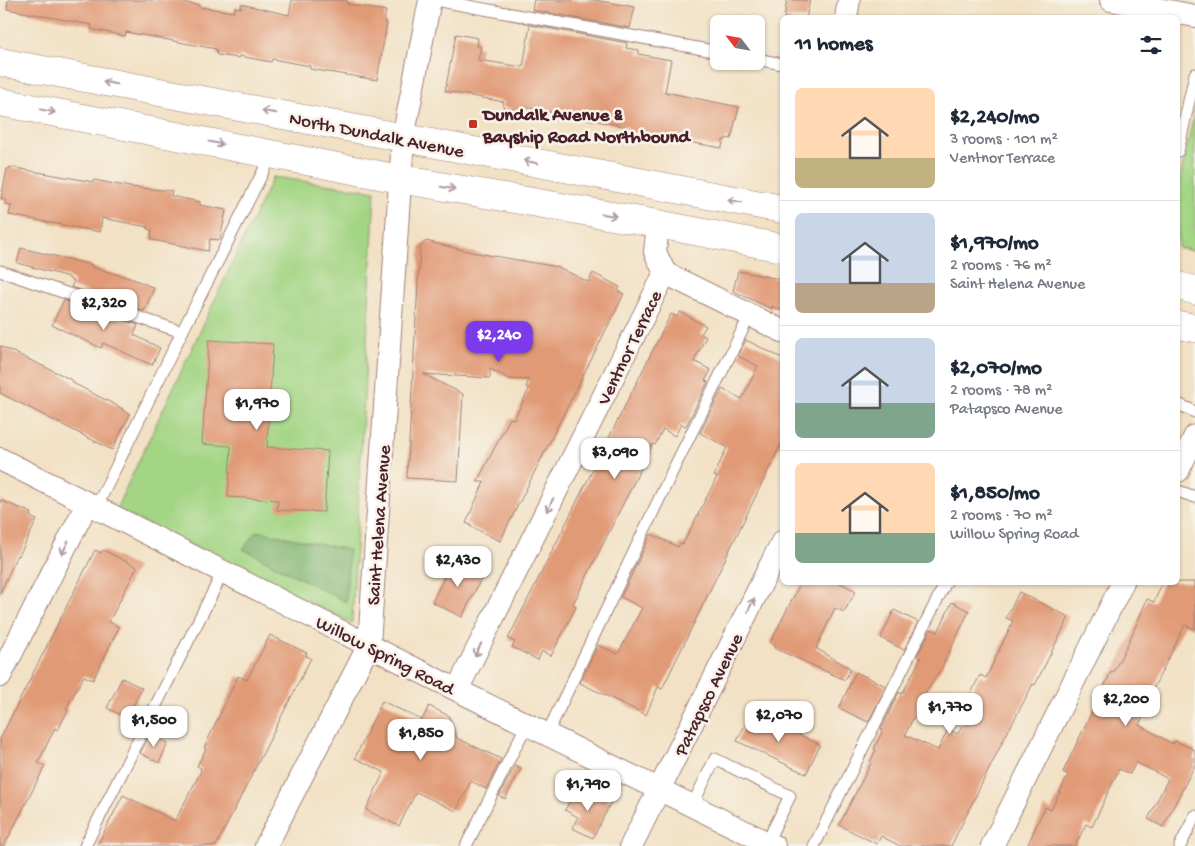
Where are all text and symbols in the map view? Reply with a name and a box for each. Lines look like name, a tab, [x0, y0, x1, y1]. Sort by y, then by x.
north arrow	[710, 15, 765, 70]
map controls	[710, 15, 765, 70]
icon: filters	[1137, 31, 1165, 59]
text: 11 homes	[795, 33, 873, 58]
one-way arrow	[102, 77, 118, 87]
place label: Dundalk Avenue & Bayship Road Northbound	[481, 105, 692, 150]
one-way arrow	[40, 106, 56, 116]
text: $2,240/mo	[950, 106, 1039, 131]
one-way arrow	[262, 107, 278, 117]
street label: North Dundalk Avenue	[287, 108, 466, 165]
icon: home	[835, 108, 895, 168]
marker: Dundalk Avenue & Bayship Road Northbound	[467, 118, 479, 130]
text: 3 rooms · 101 m²	[950, 131, 1058, 150]
one-way arrow	[208, 139, 224, 148]
text: Ventnor Terrace	[950, 150, 1055, 169]
one-way arrow	[523, 157, 539, 167]
one-way arrow	[440, 183, 456, 193]
one-way arrow	[727, 195, 743, 205]
one-way arrow	[600, 211, 616, 221]
text: $1,970/mo	[950, 232, 1039, 257]
icon: home	[835, 233, 895, 293]
text: 2 rooms · 76 m²	[950, 257, 1052, 276]
text: Saint Helena Avenue	[950, 276, 1085, 295]
street label: Ventnor Terrace	[593, 287, 669, 410]
pin: $2,320	[63, 288, 145, 331]
text: $2,320	[81, 295, 127, 314]
pin: $2,240	[458, 320, 540, 363]
text: $2,240	[477, 327, 521, 346]
text: $2,070/mo	[950, 357, 1042, 382]
icon: home	[835, 358, 895, 418]
text: 2 rooms · 78 m²	[950, 382, 1052, 401]
pin: $1,970	[216, 388, 298, 431]
text: $1,970	[235, 395, 279, 414]
text: Patapsco Avenue	[950, 401, 1063, 420]
pin: $3,090	[574, 438, 656, 480]
street label: Saint Helena Avenue	[363, 444, 398, 606]
text: $3,090	[592, 444, 638, 463]
text: $1,850/mo	[950, 482, 1040, 507]
icon: home	[835, 483, 895, 543]
one-way arrow	[545, 497, 555, 512]
text: 2 rooms · 70 m²	[950, 507, 1053, 526]
text: Willow Spring Road	[950, 526, 1078, 545]
one-way arrow	[60, 540, 69, 555]
pin: $2,430	[417, 546, 499, 588]
text: $2,430	[435, 552, 481, 571]
one-way arrow	[747, 598, 756, 613]
street label: Willow Spring Road	[311, 612, 459, 703]
street label: Patapsco Avenue	[670, 630, 750, 762]
one-way arrow	[472, 642, 482, 657]
pin: $2,200	[1085, 684, 1167, 727]
text: $2,200	[1103, 691, 1149, 710]
pin: $1,770	[909, 692, 991, 735]
text: $1,770	[928, 699, 972, 718]
pin: $2,070	[738, 700, 820, 743]
pin: $1,500	[113, 706, 195, 748]
text: $2,070	[756, 707, 802, 726]
text: $1,500	[131, 712, 177, 731]
pin: $1,850	[380, 718, 462, 761]
text: $1,850	[399, 725, 443, 744]
pin: $1,790	[547, 770, 629, 812]
text: $1,790	[566, 776, 610, 795]

